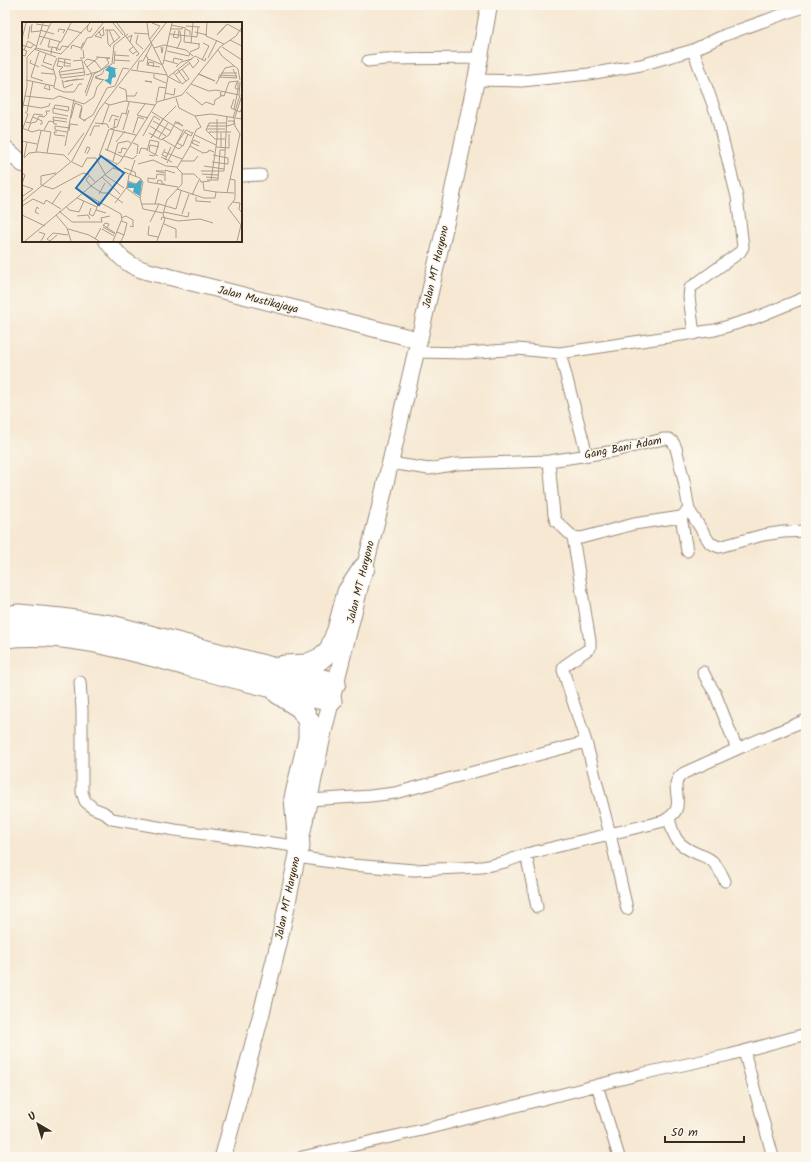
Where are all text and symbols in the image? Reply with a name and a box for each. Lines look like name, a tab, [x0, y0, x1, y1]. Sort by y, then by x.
inset map	[22, 22, 242, 242]
street label: Jalan MT Haryono	[418, 224, 454, 310]
street label: Jalan Mustikajaya	[216, 281, 300, 319]
street label: Gang Bani Adam	[583, 432, 663, 464]
street label: Jalan MT Haryono	[342, 539, 380, 625]
street label: Jalan MT Haryono	[270, 855, 306, 941]
north arrow	[18, 1104, 58, 1144]
text: U	[24, 1108, 41, 1126]
scale bar	[665, 1118, 744, 1144]
text: 50 m	[671, 1123, 698, 1142]

